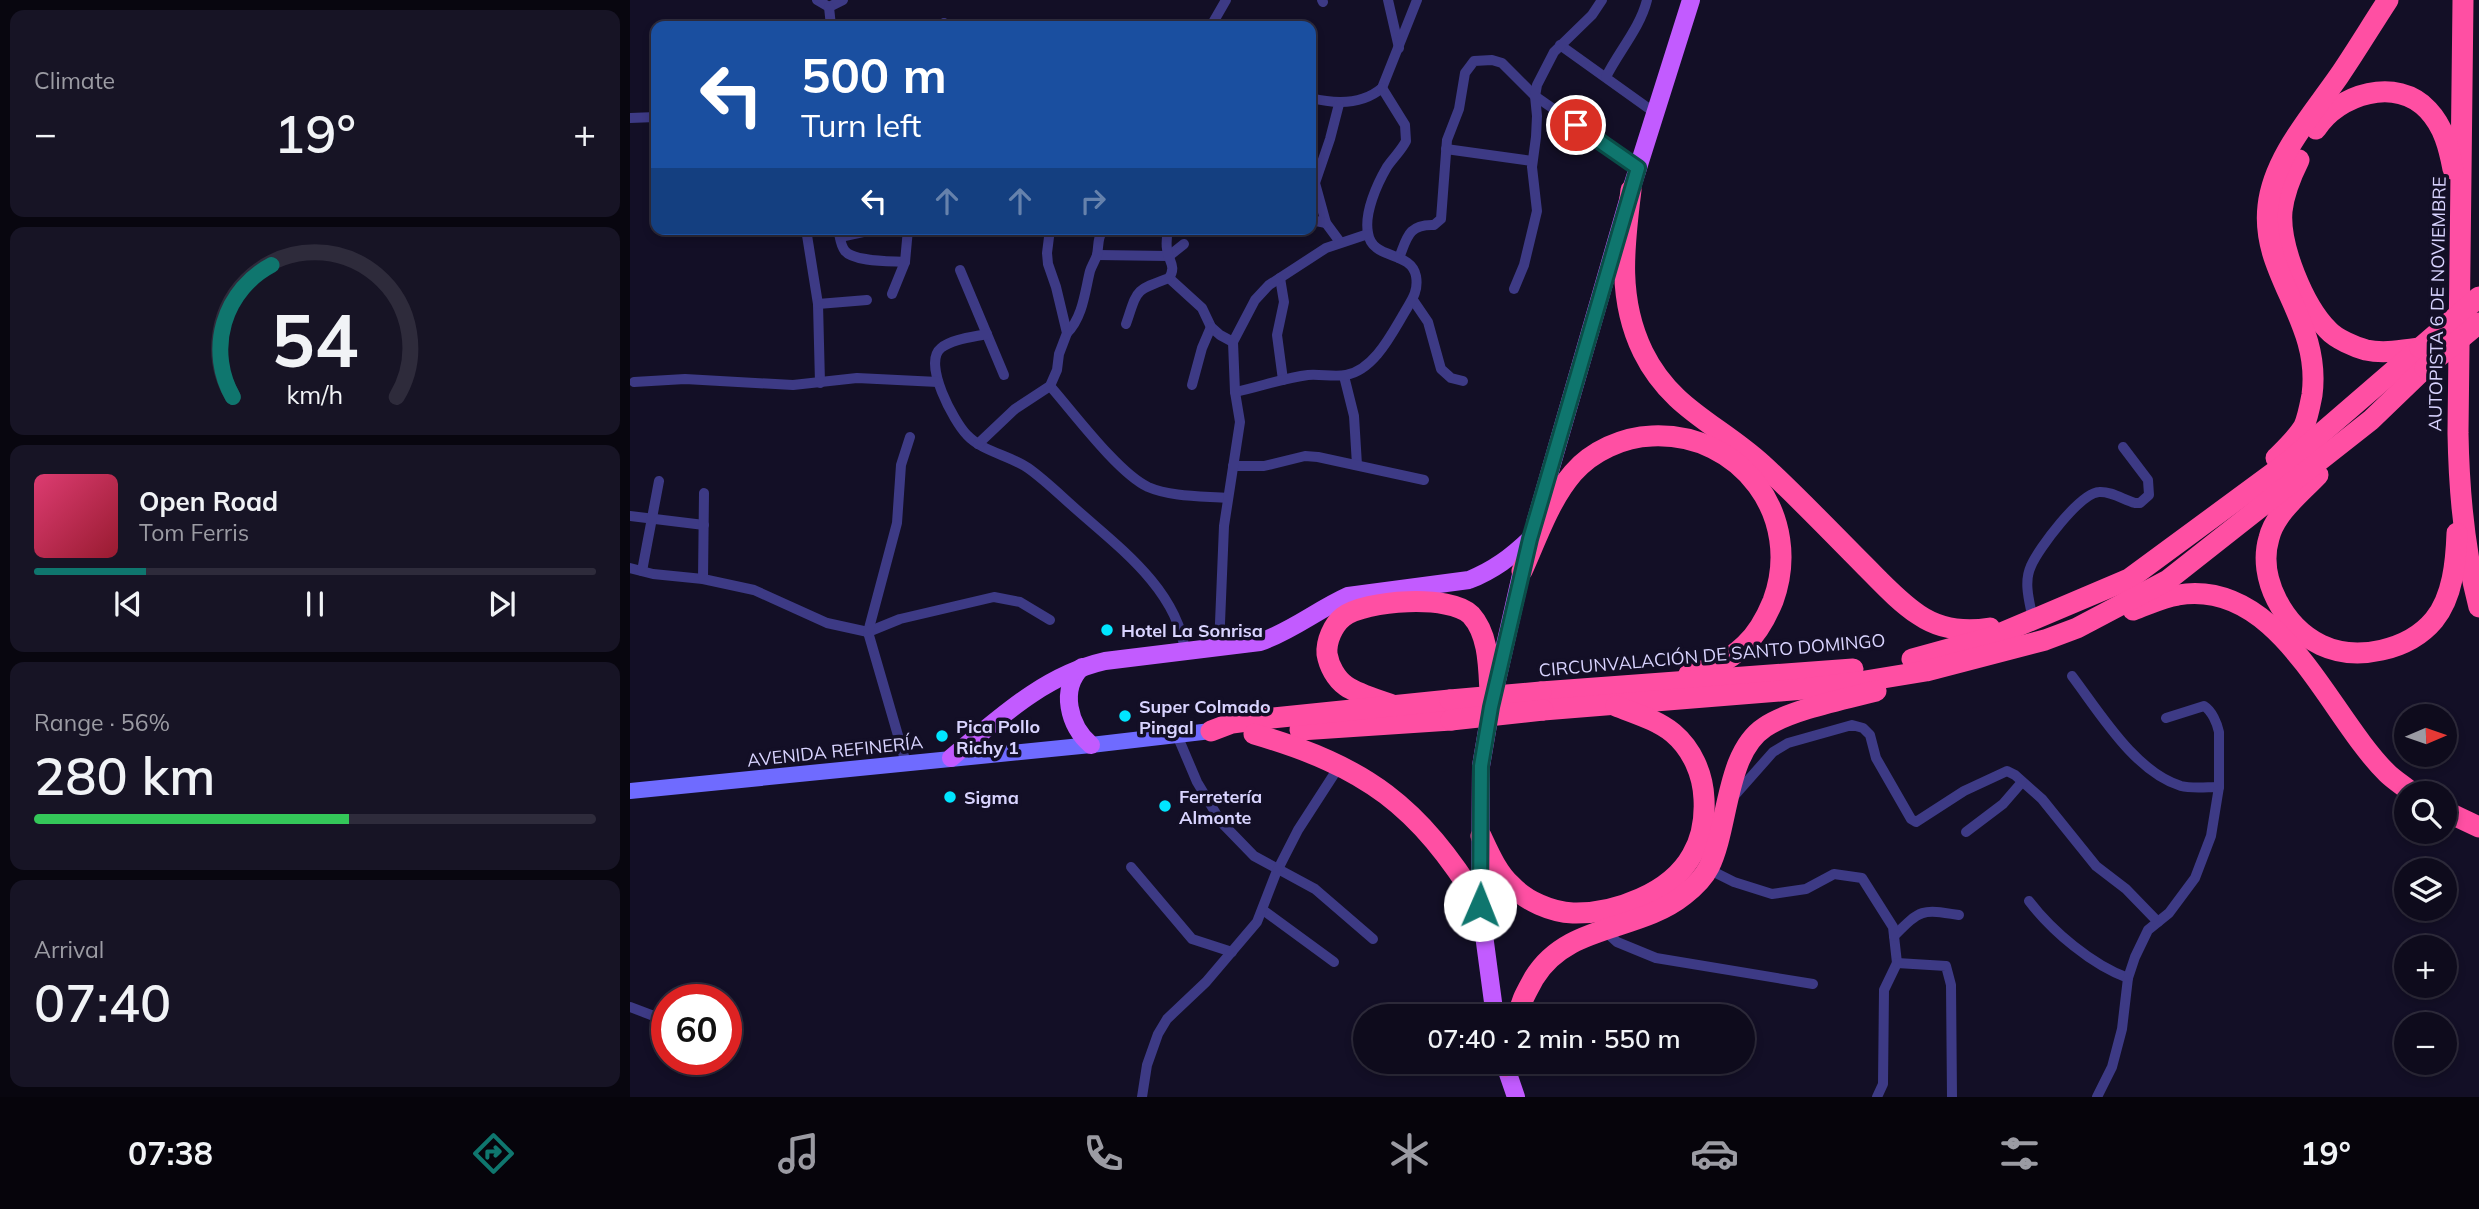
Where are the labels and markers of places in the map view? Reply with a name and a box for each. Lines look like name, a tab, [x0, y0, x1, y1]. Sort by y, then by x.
pin	[1546, 95, 1606, 155]
place label: Hotel La Sonrisa	[1121, 619, 1263, 642]
marker: Hotel La Sonrisa	[1099, 622, 1115, 638]
place label: Super Colmado Pingal	[1139, 695, 1271, 739]
marker: Super Colmado Pingal	[1117, 708, 1133, 724]
place label: Pica Pollo Richy 1	[956, 715, 1040, 759]
marker: Pica Pollo Richy 1	[934, 728, 950, 744]
place label: Ferretería Almonte	[1179, 785, 1262, 829]
place label: Sigma	[964, 786, 1019, 809]
marker: Sigma	[942, 789, 958, 805]
marker: Ferretería Almonte	[1157, 798, 1173, 814]

